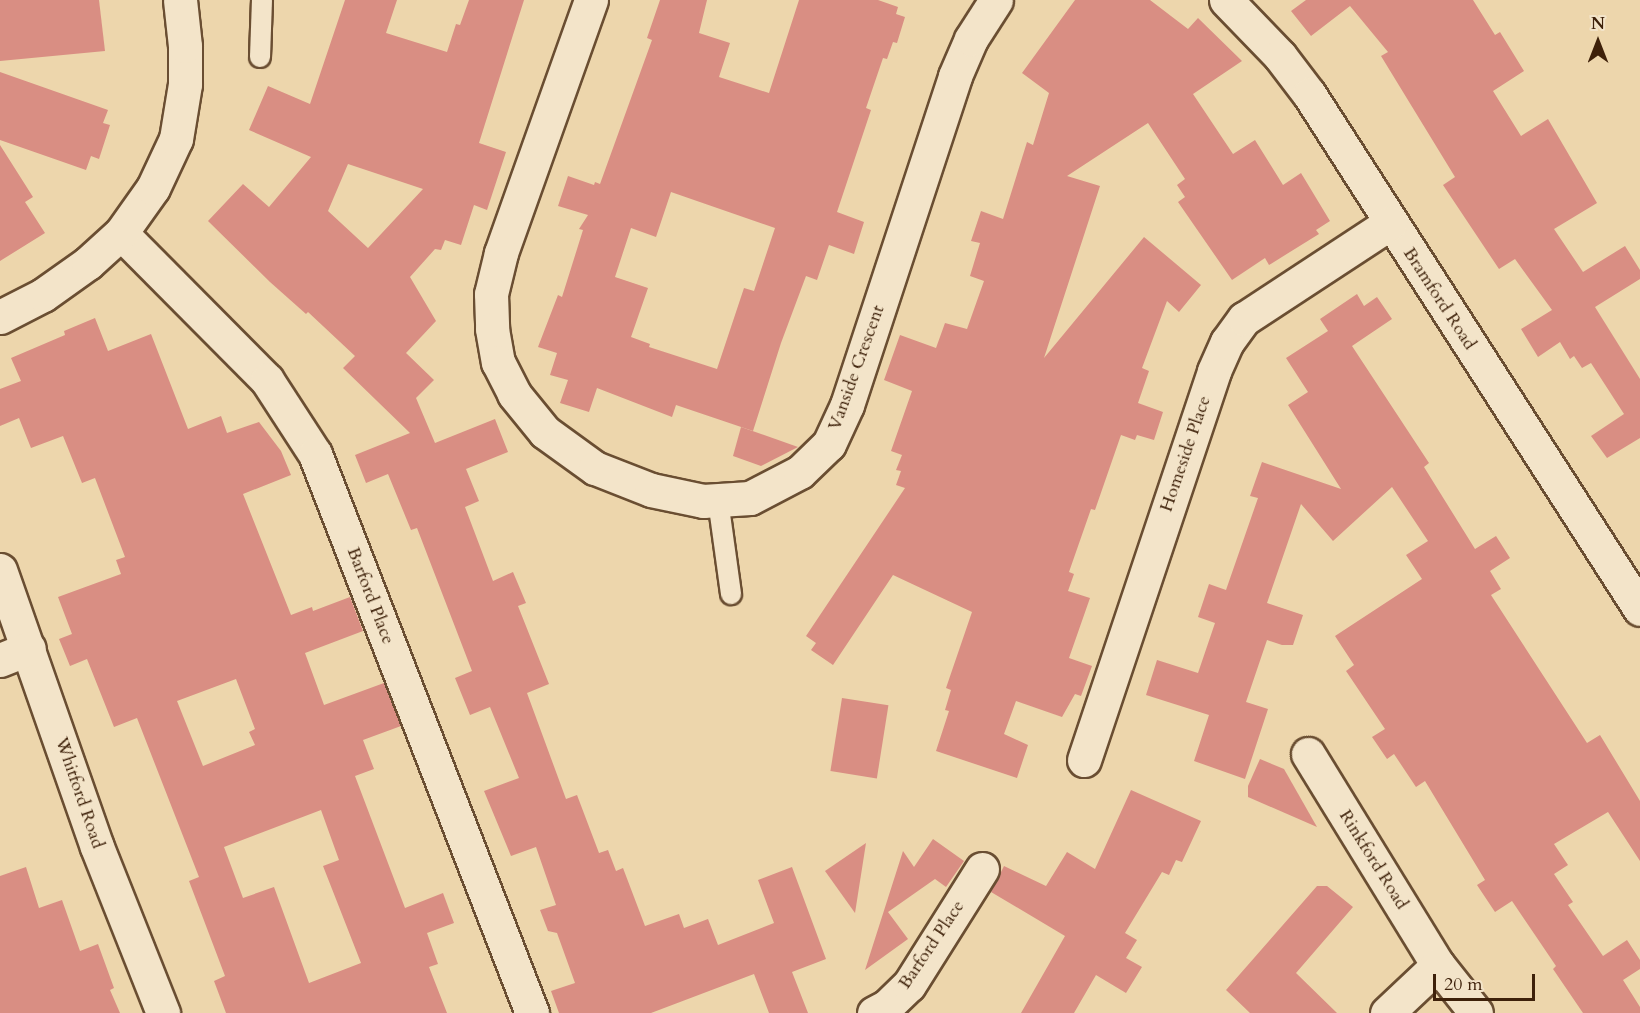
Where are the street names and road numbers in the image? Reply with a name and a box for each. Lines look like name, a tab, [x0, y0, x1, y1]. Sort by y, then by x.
street label: Bramford Road	[1398, 244, 1480, 354]
street label: Vanside Crescent	[824, 302, 890, 434]
street label: Homeside Place	[1156, 393, 1216, 515]
street label: Barford Place	[342, 544, 398, 648]
street label: Whitford Road	[50, 735, 108, 851]
street label: Rinkford Road	[1334, 806, 1412, 914]
street label: Barford Place	[894, 897, 970, 993]

